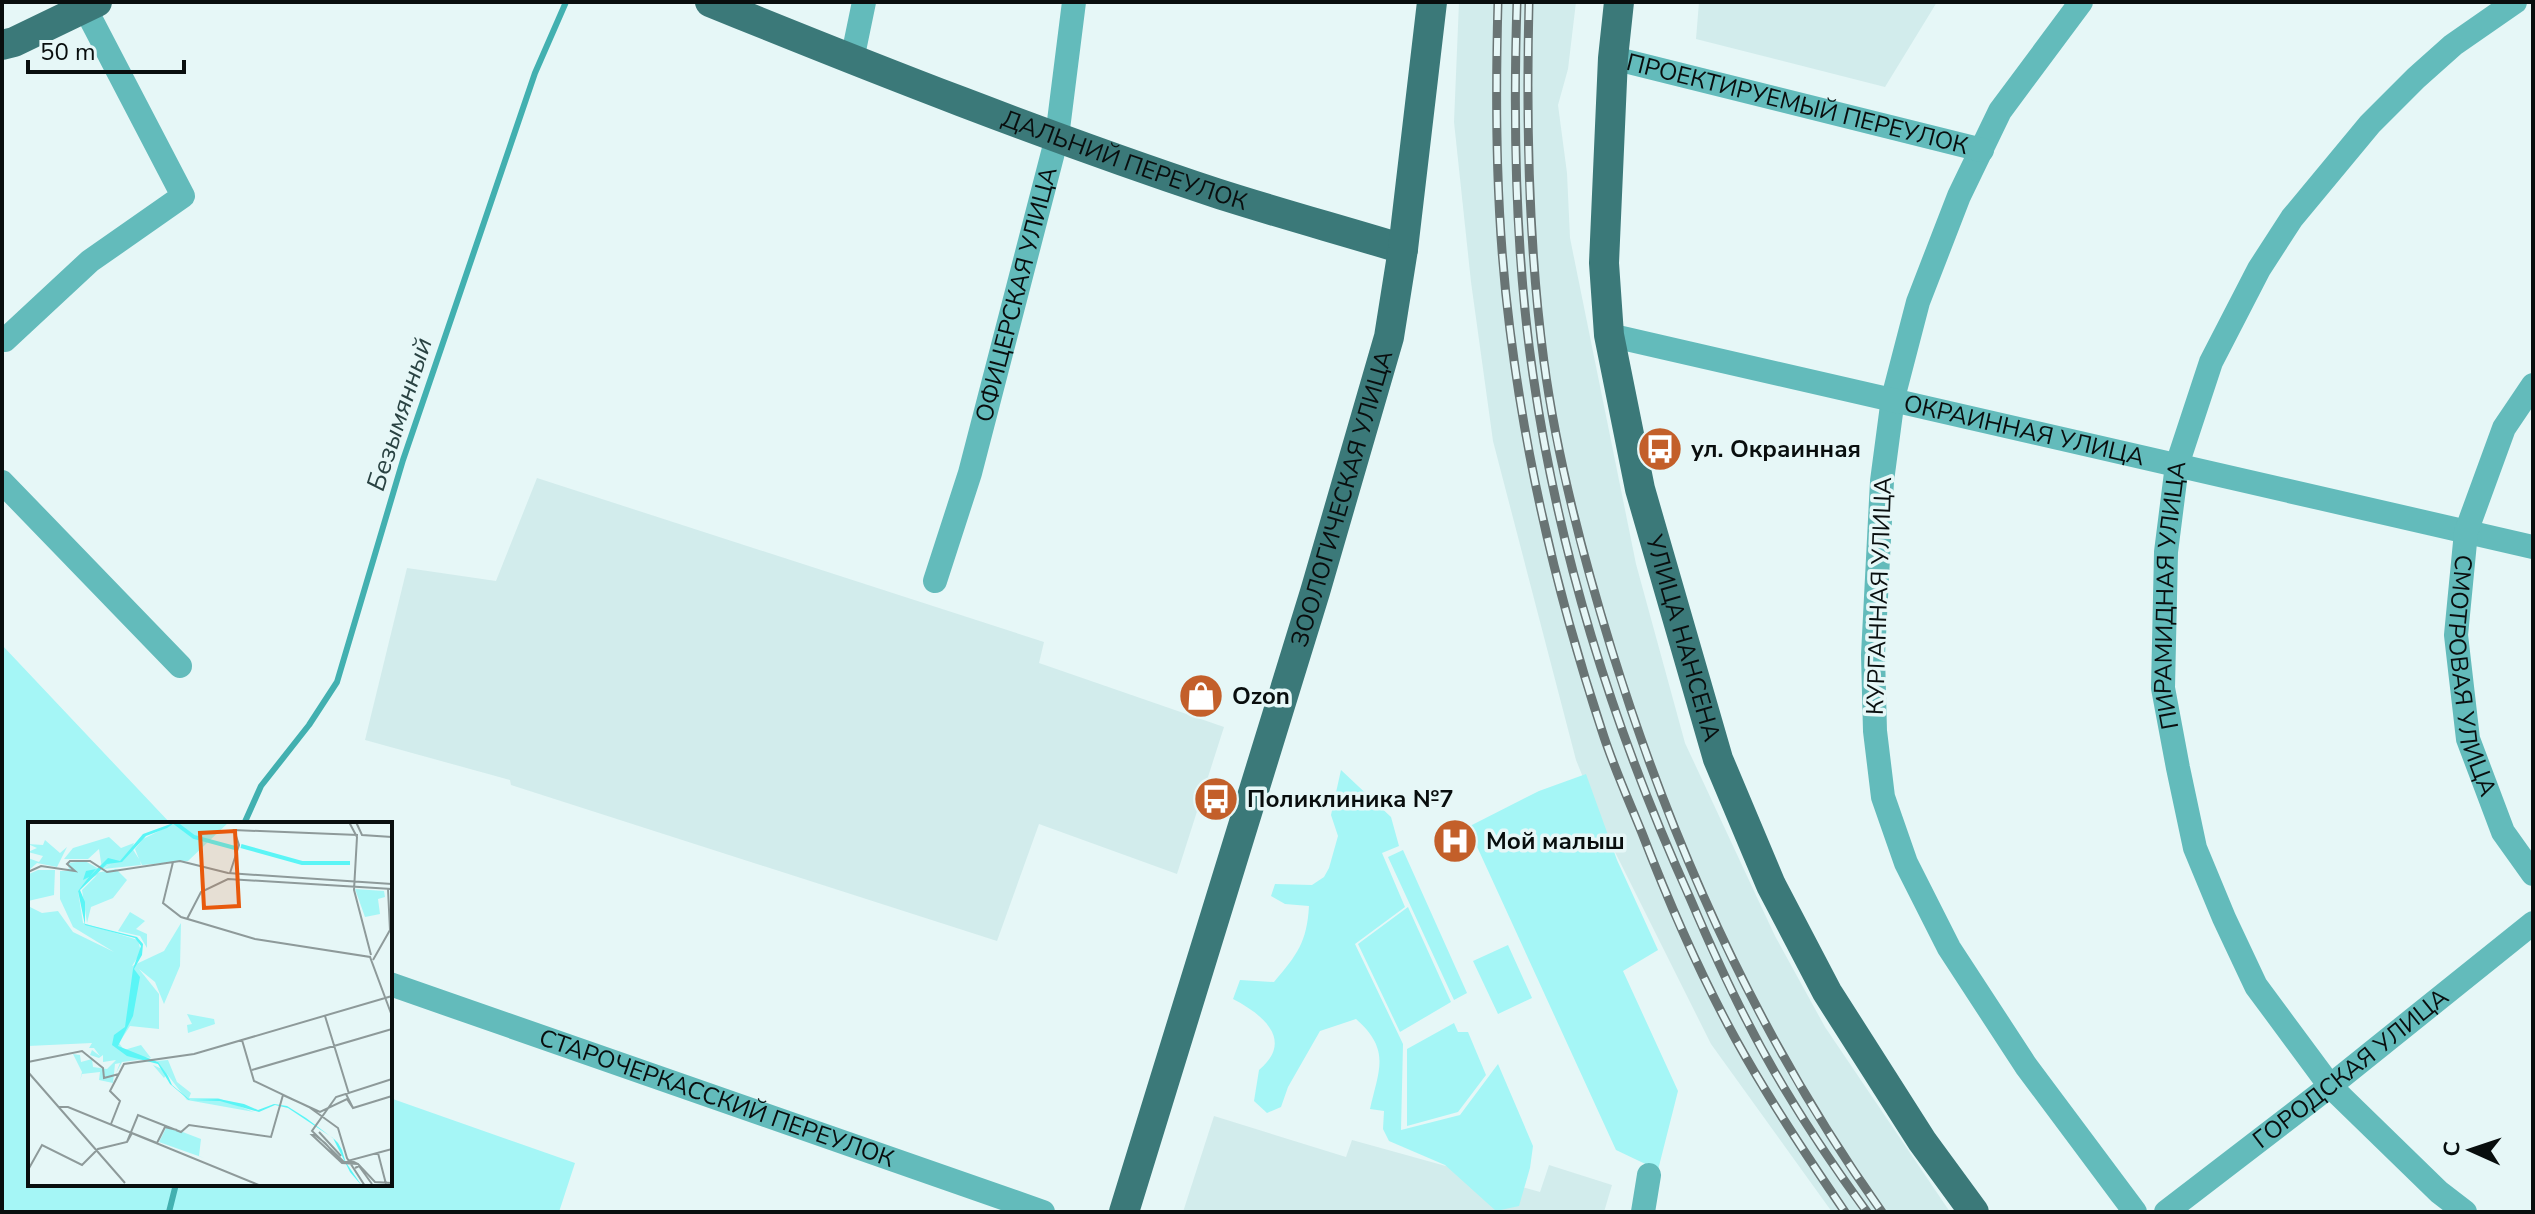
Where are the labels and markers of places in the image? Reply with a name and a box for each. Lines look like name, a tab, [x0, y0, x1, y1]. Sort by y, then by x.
bus stop icon: ул. Окраинная	[1636, 425, 1684, 473]
place label: ул. Окраинная	[1691, 433, 1861, 465]
shop icon: Ozon	[1177, 672, 1225, 720]
place label: Ozon	[1232, 680, 1290, 712]
bus stop icon: Поликлиника №7	[1192, 775, 1240, 823]
place label: Поликлиника №7	[1247, 783, 1454, 815]
hospital icon: Мой малыш	[1431, 817, 1479, 865]
place label: Мой малыш	[1486, 825, 1625, 857]

